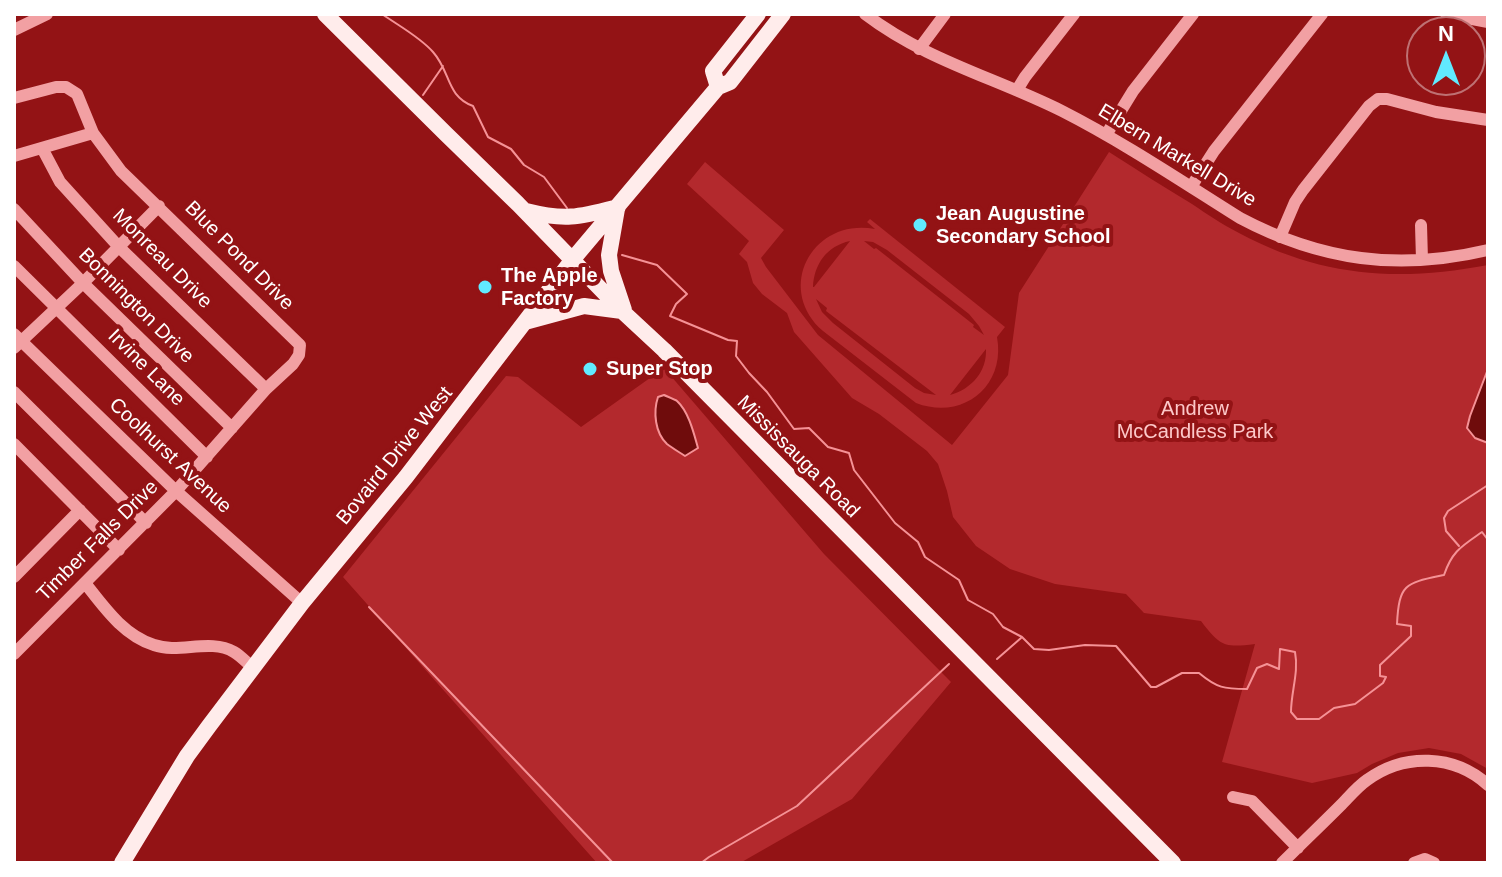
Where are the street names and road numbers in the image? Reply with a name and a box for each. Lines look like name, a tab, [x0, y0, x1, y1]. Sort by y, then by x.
street label: Elbern Markell Drive	[1094, 99, 1260, 213]
street label: Blue Pond Drive	[179, 196, 299, 316]
street label: Monreau Drive	[107, 204, 217, 314]
street label: Bonnington Drive	[73, 243, 199, 369]
street label: Irvine Lane	[103, 325, 189, 411]
street label: Bovaird Drive West	[332, 382, 458, 530]
street label: Mississauga Road	[732, 391, 864, 523]
street label: Coolhurst Avenue	[104, 393, 236, 519]
street label: Timber Falls Drive	[32, 475, 164, 607]

